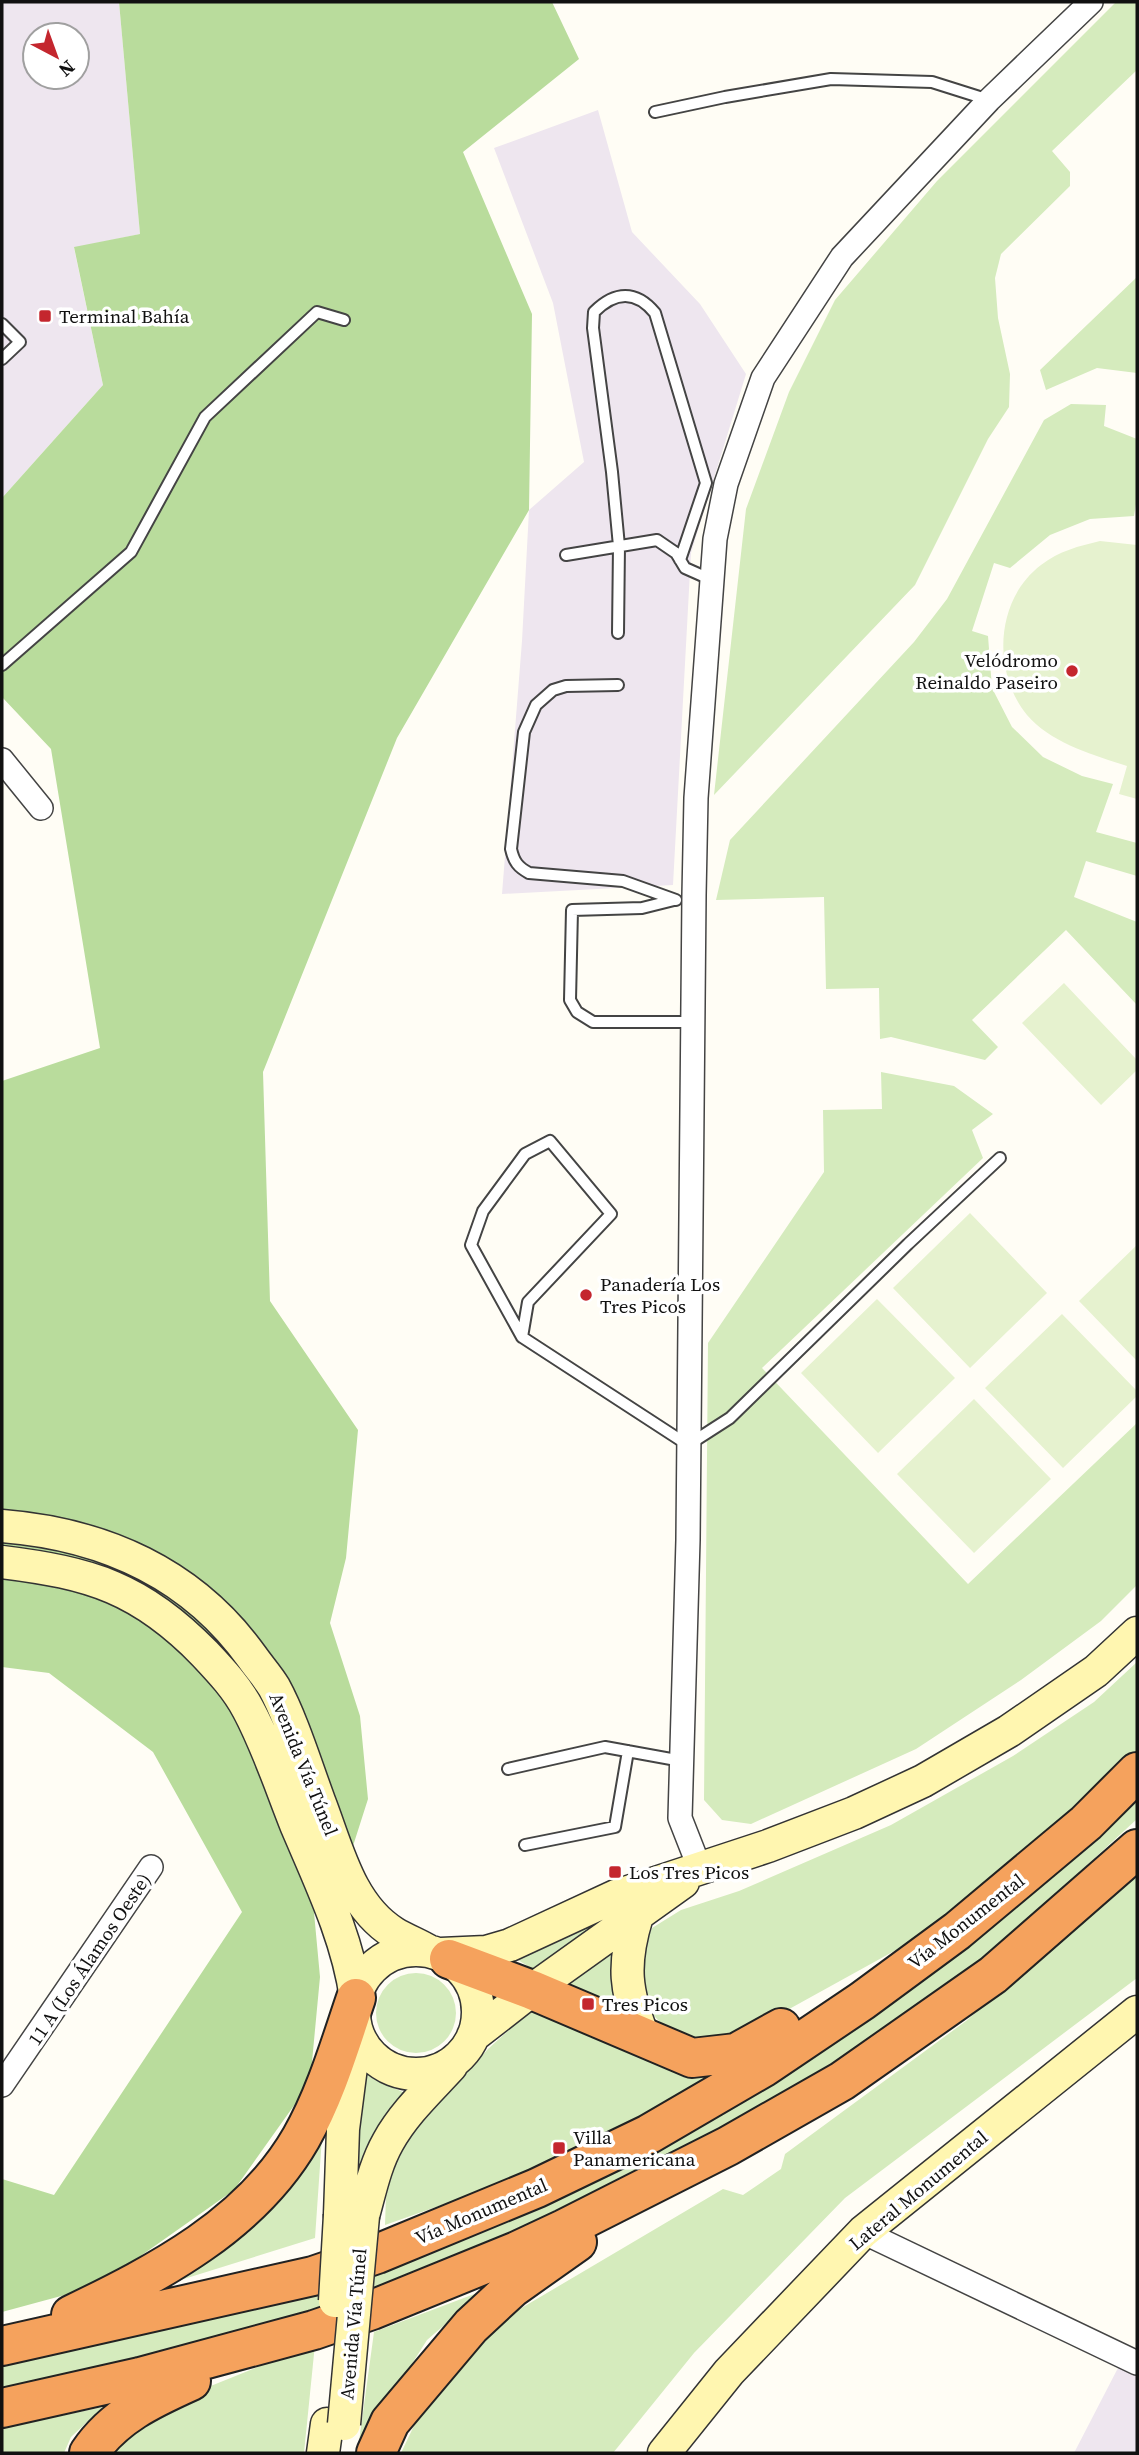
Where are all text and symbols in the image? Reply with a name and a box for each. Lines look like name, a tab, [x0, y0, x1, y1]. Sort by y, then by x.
north arrow	[21, 21, 91, 91]
text: N	[53, 54, 81, 83]
place label: Terminal Bahía	[59, 303, 190, 329]
marker: Terminal Bahía	[37, 308, 53, 324]
place label: Velódromo Reinaldo Paseiro	[915, 647, 1058, 695]
marker: Velódromo Reinaldo Paseiro	[1064, 663, 1080, 679]
place label: Panadería Los Tres Picos	[600, 1271, 720, 1319]
marker: Panadería Los Tres Picos	[578, 1287, 594, 1303]
street label: Avenida Vía Túnel	[263, 1689, 345, 1840]
place label: Los Tres Picos	[629, 1859, 749, 1885]
marker: Los Tres Picos	[607, 1864, 623, 1880]
street label: Vía Monumental	[902, 1867, 1030, 1975]
street label: 11 A (Los Álamos Oeste)	[22, 1868, 156, 2050]
place label: Tres Picos	[602, 1991, 688, 2017]
marker: Tres Picos	[580, 1996, 596, 2012]
place label: Villa Panamericana	[573, 2124, 696, 2172]
street label: Lateral Monumental	[843, 2124, 993, 2256]
marker: Villa Panamericana	[551, 2140, 567, 2156]
street label: Vía Monumental	[411, 2171, 551, 2251]
street label: Avenida Vía Túnel	[333, 2247, 373, 2401]

